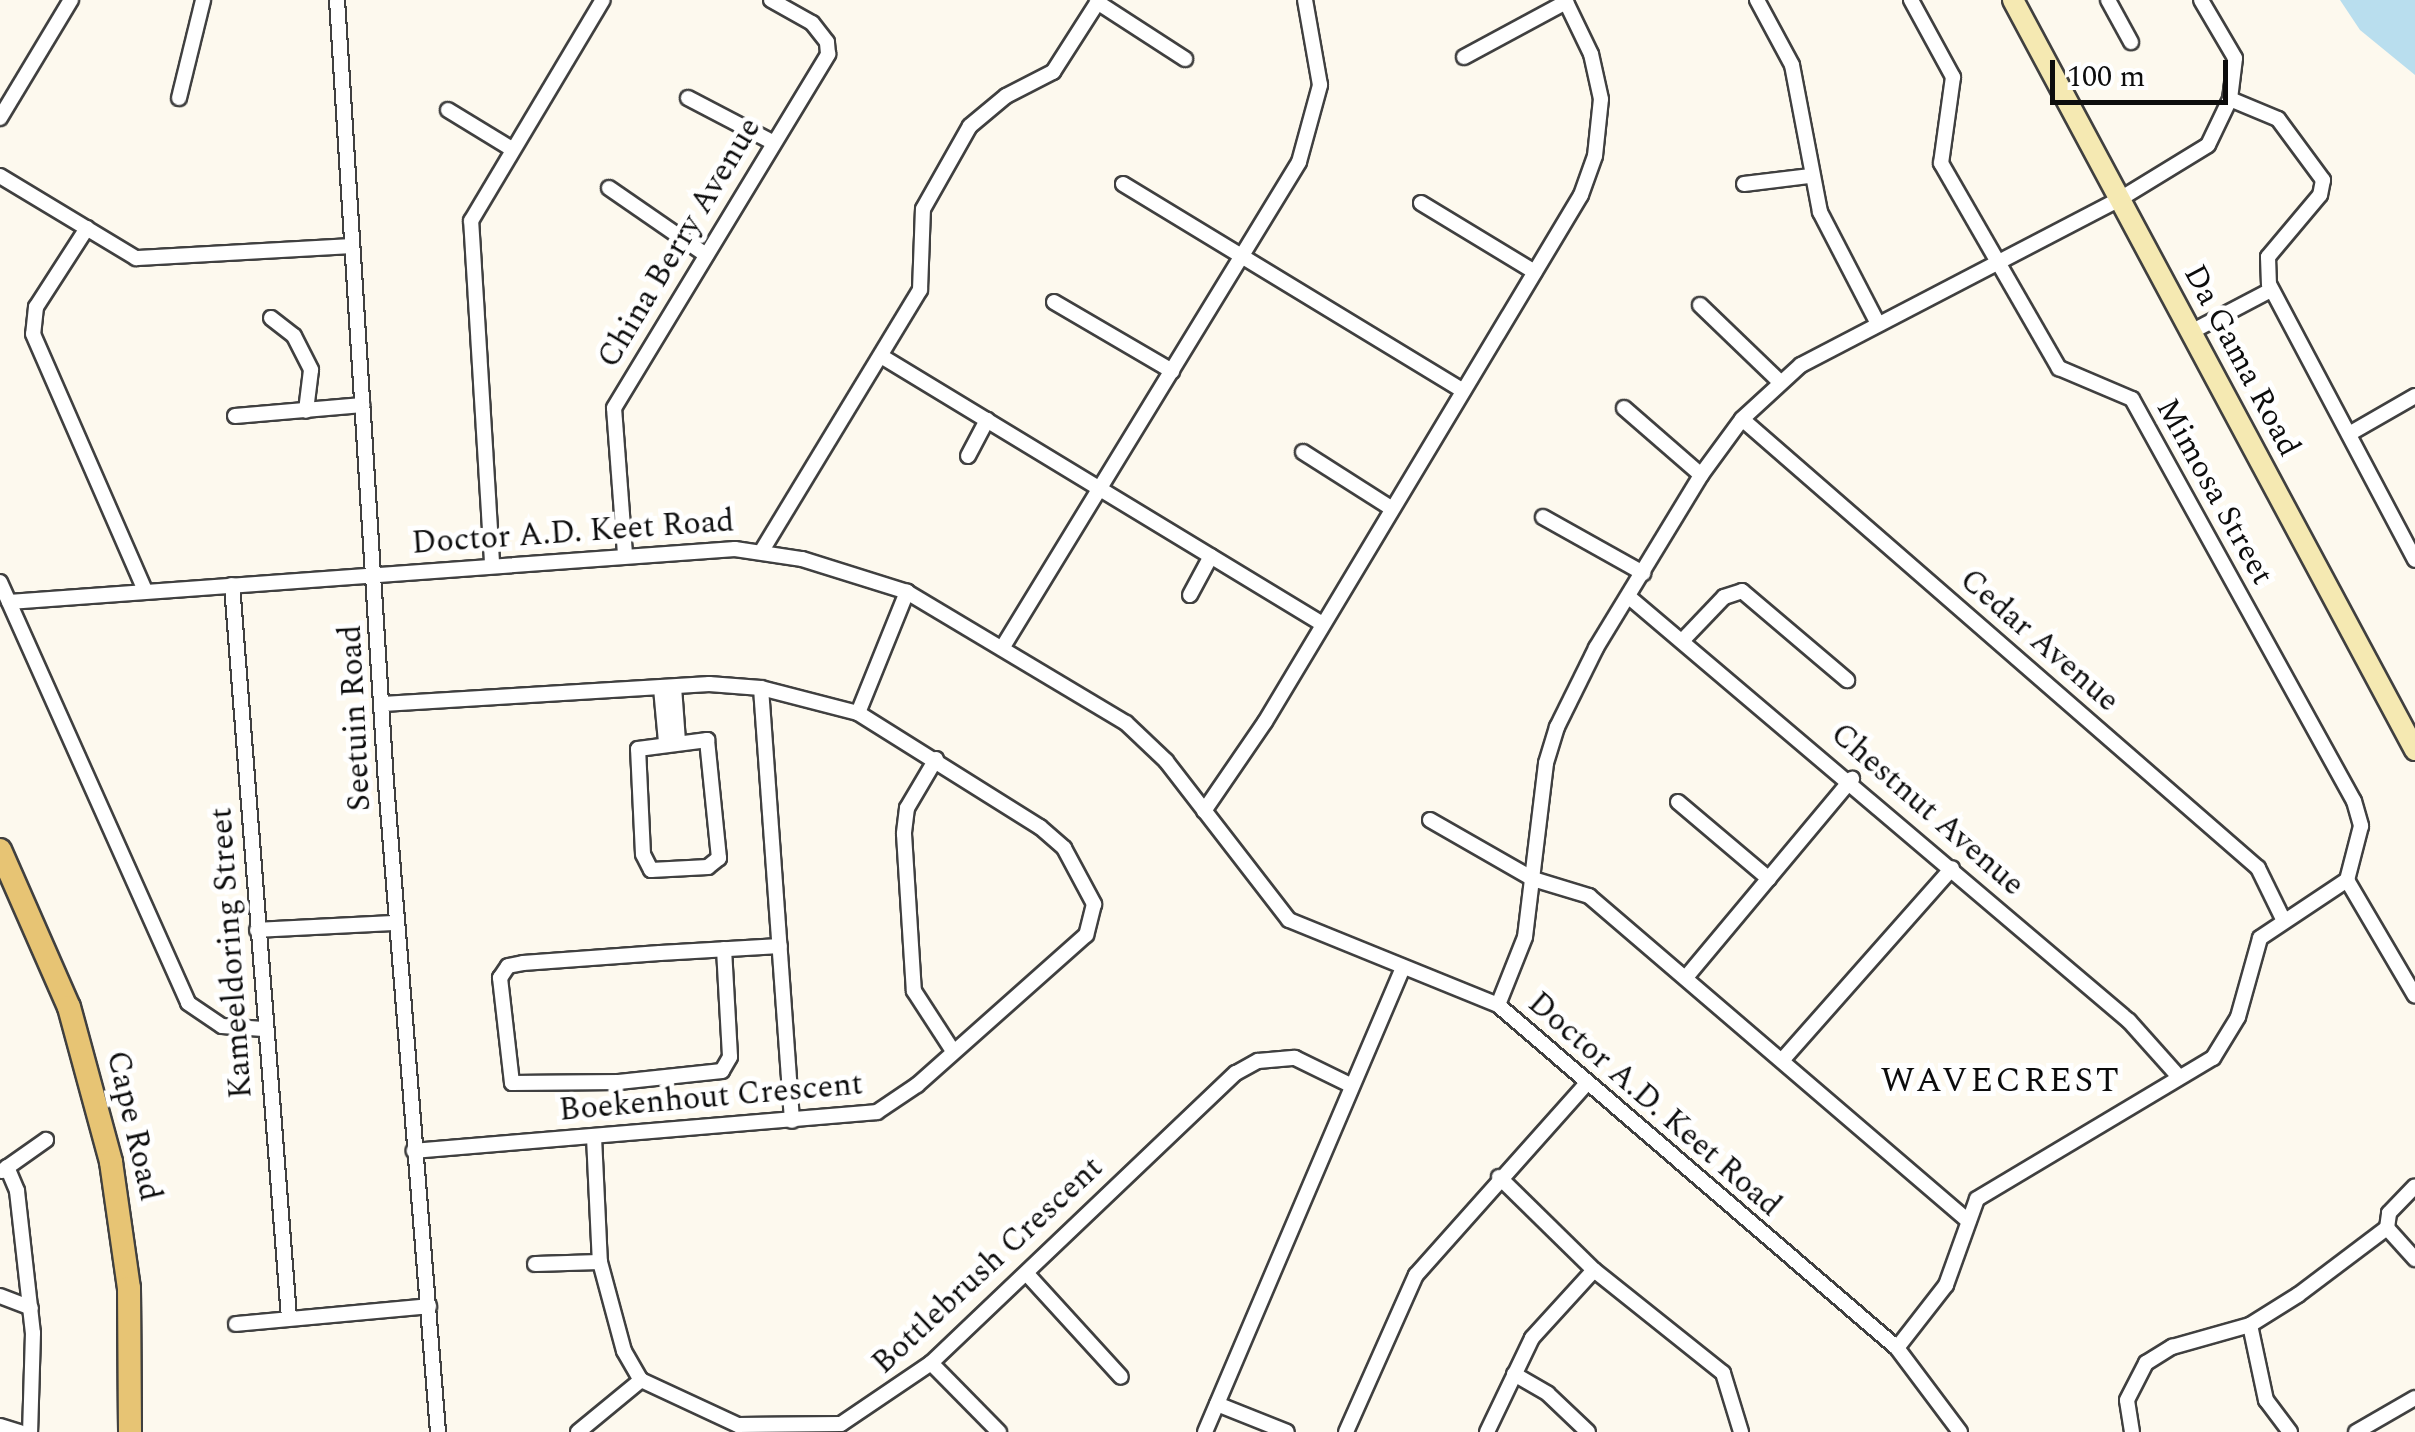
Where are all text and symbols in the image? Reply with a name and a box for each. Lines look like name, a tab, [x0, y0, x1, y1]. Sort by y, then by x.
scale bar	[2055, 40, 2232, 102]
text: 100 m	[2067, 54, 2145, 100]
street label: China Berry Avenue	[590, 111, 770, 375]
street label: Da Gama Road	[2174, 258, 2308, 464]
street label: Mimosa Street	[2147, 392, 2281, 592]
street label: Doctor A.D. Keet Road	[410, 503, 736, 563]
street label: Cedar Avenue	[1951, 561, 2127, 721]
street label: Seetuin Road	[332, 624, 380, 812]
street label: Chestnut Avenue	[1822, 715, 2032, 905]
street label: Kameeldoring Street	[203, 806, 261, 1100]
street label: Doctor A.D. Keet Road	[1519, 984, 1789, 1226]
street label: Cape Road	[97, 1047, 169, 1205]
district label: WAVECREST	[1880, 1060, 2122, 1102]
street label: Boekenhout Crescent	[557, 1066, 865, 1130]
street label: Bottlebrush Crescent	[865, 1149, 1111, 1383]

